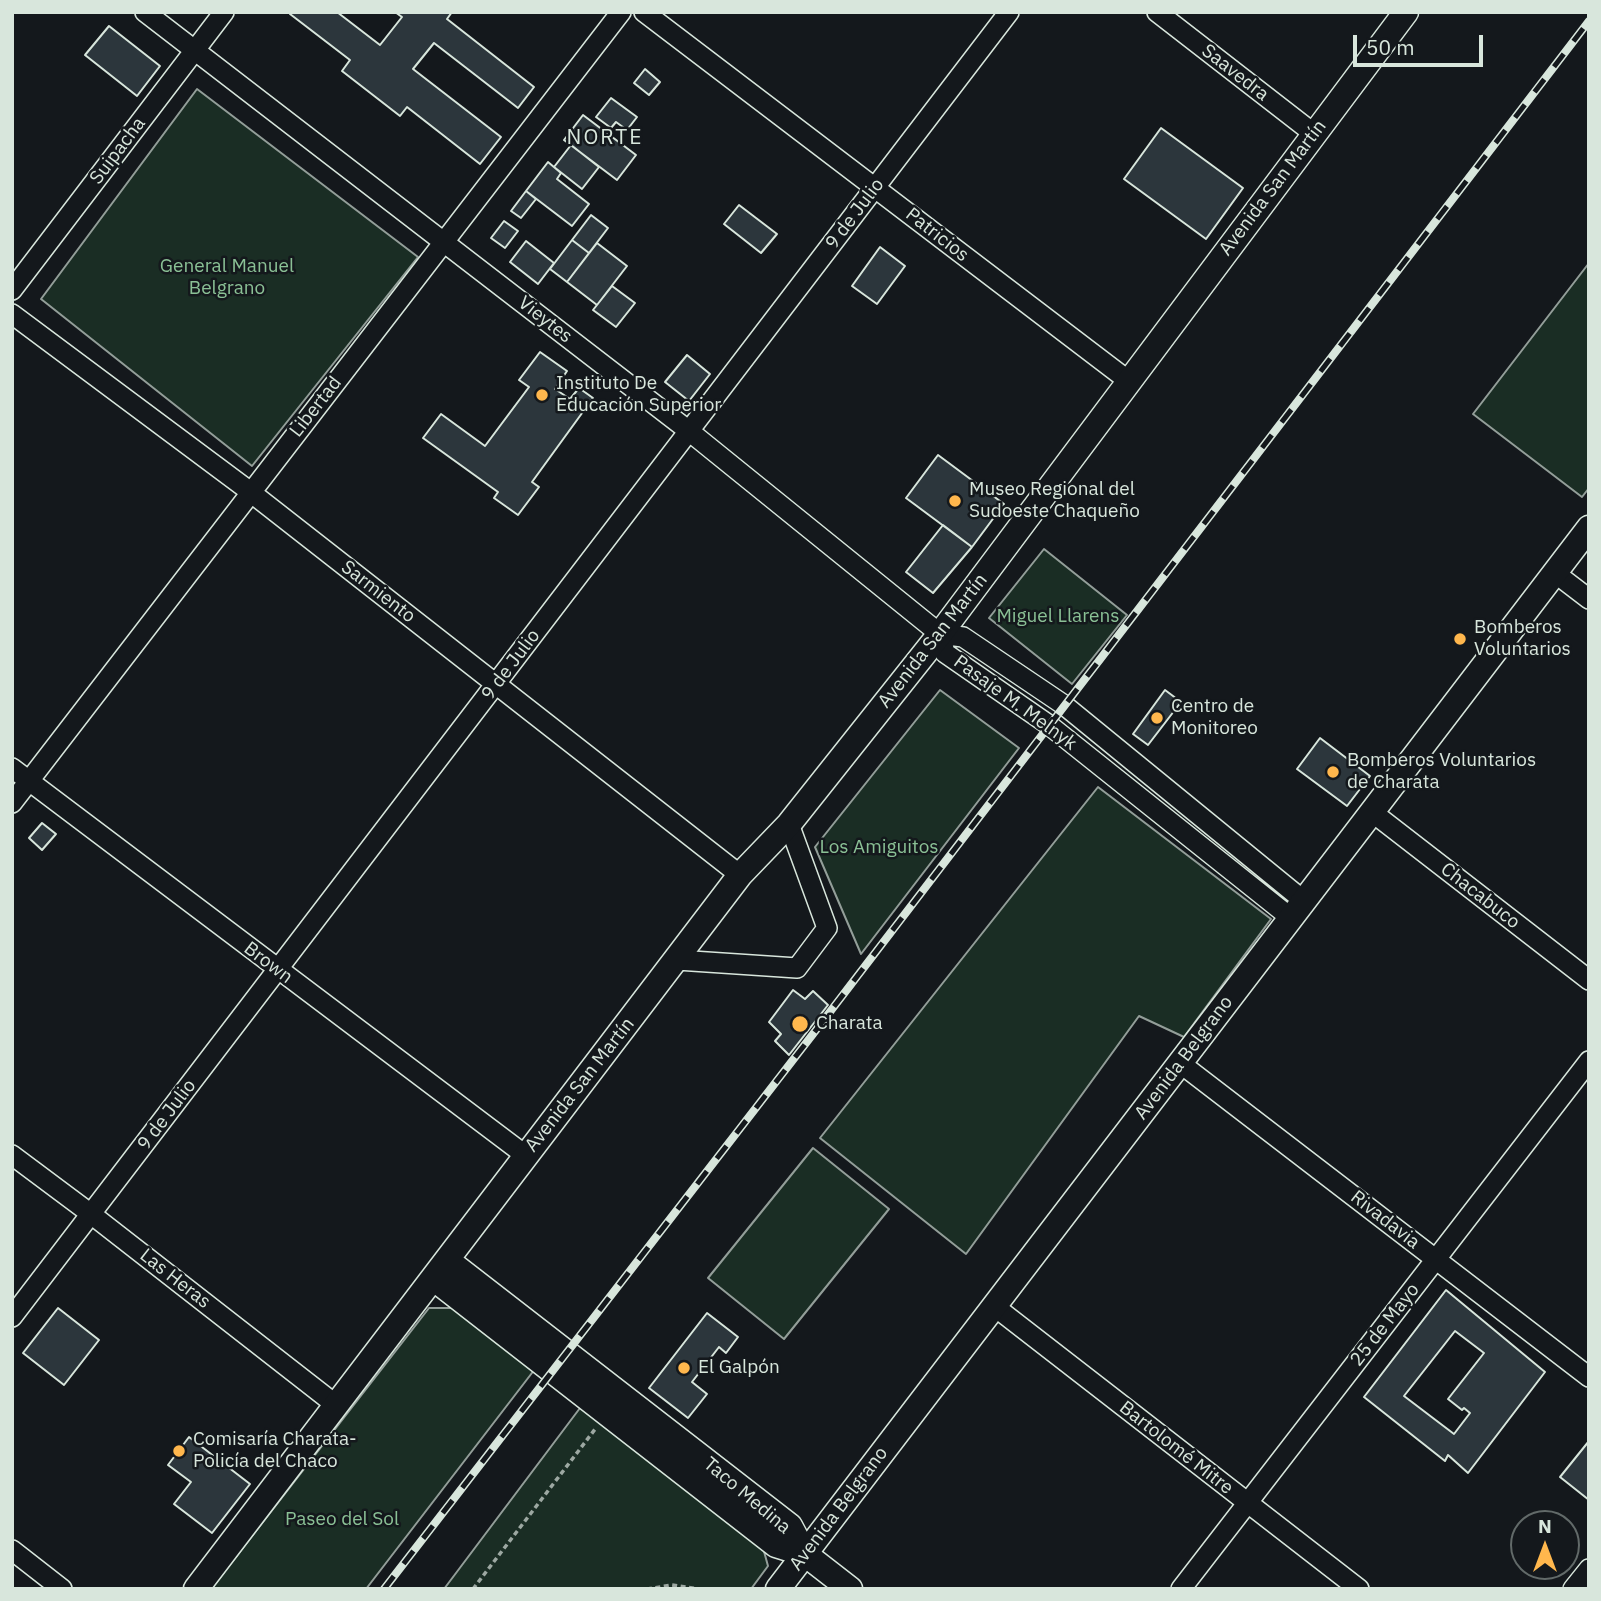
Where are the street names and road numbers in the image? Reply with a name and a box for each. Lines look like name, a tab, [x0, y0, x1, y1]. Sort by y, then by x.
street label: Saavedra	[1197, 40, 1273, 106]
street label: Suipacha	[85, 113, 151, 189]
street label: Avenida San Martín	[1215, 116, 1331, 260]
street label: 9 de Julio	[821, 174, 889, 254]
street label: Patricios	[901, 203, 973, 267]
street label: Vieytes	[513, 292, 577, 348]
street label: Libertad	[285, 372, 347, 442]
street label: Sarmiento	[336, 556, 420, 628]
street label: Avenida San Martín	[874, 569, 992, 713]
street label: 9 de Julio	[477, 625, 545, 705]
street label: Pasaje M. Melnyk	[949, 651, 1081, 755]
street label: Chacabuco	[1436, 858, 1524, 934]
street label: Brown	[239, 937, 297, 989]
street label: Avenida Belgrano	[1130, 992, 1238, 1124]
street label: Avenida San Martín	[521, 1013, 639, 1157]
street label: 9 de Julio	[133, 1075, 201, 1155]
street label: Rivadavia	[1346, 1186, 1424, 1254]
street label: Las Heras	[135, 1244, 215, 1314]
street label: 25 de Mayo	[1346, 1279, 1424, 1371]
street label: Bartolomé Mitre	[1114, 1396, 1238, 1500]
street label: Avenida Belgrano	[785, 1443, 893, 1575]
street label: Taco Medina	[699, 1453, 795, 1539]

